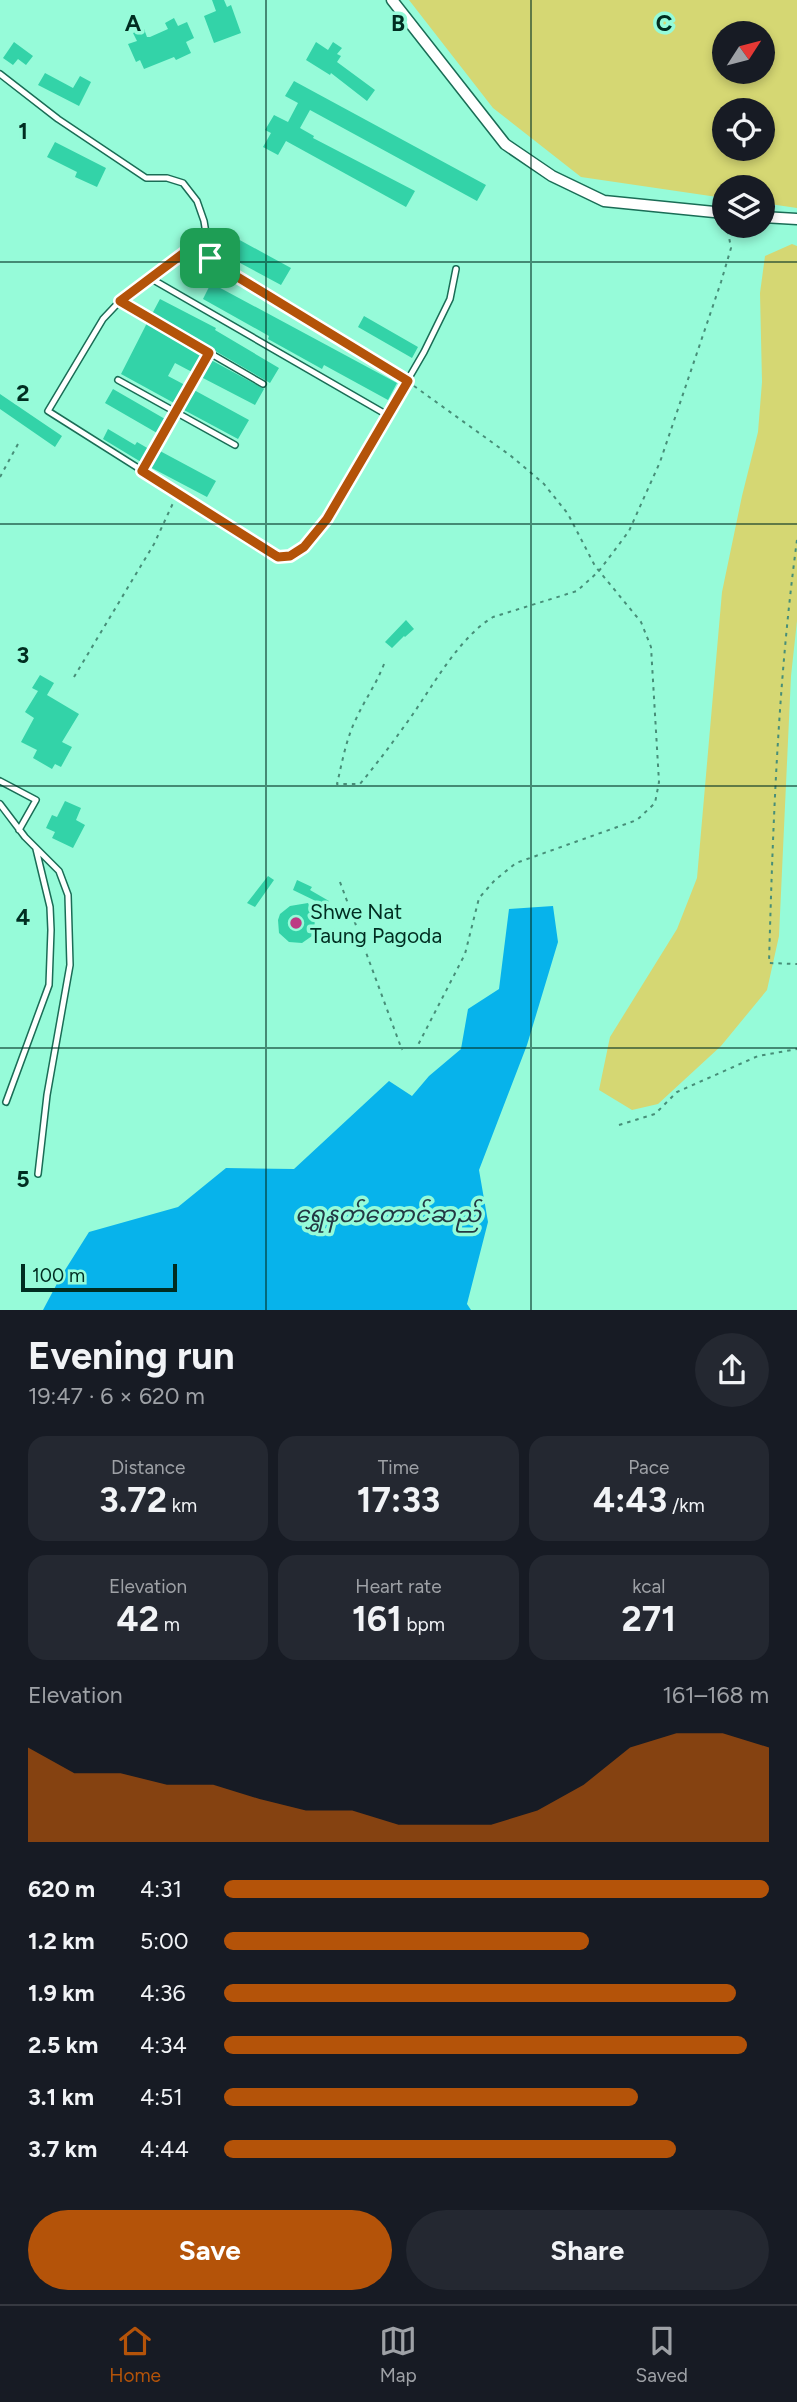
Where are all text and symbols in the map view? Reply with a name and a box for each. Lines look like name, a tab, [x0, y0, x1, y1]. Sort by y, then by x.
text: A	[125, 9, 142, 37]
text: B	[391, 9, 405, 37]
text: C	[656, 9, 673, 37]
north arrow	[712, 21, 775, 84]
map controls	[712, 21, 775, 238]
button: locate	[712, 98, 775, 161]
text: 1	[18, 117, 28, 145]
button: layers	[712, 175, 775, 238]
pin	[180, 228, 240, 288]
icon: arrive	[191, 239, 229, 277]
text: 2	[16, 379, 30, 407]
text: 3	[17, 641, 29, 669]
place label: Shwe Nat Taung Pagoda	[310, 899, 442, 948]
text: 4	[16, 903, 30, 931]
marker: Shwe Nat Taung Pagoda	[288, 915, 304, 931]
text: 5	[16, 1165, 30, 1193]
water label: ရွှေနတ်တောင်ဆည်	[295, 1198, 483, 1233]
scale bar	[21, 1261, 177, 1293]
text: 100 m	[32, 1264, 85, 1287]
text: Evening run	[28, 1333, 235, 1379]
button: share	[695, 1333, 769, 1407]
text: 19:47 · 6 × 620 m	[28, 1382, 205, 1410]
text: Distance	[111, 1456, 185, 1479]
text: Time	[378, 1456, 419, 1479]
text: Pace	[628, 1456, 669, 1479]
text: 3.72	[99, 1479, 167, 1521]
text: 17:33	[357, 1479, 440, 1521]
text: 4:43	[593, 1479, 667, 1521]
text: km	[167, 1494, 197, 1517]
text: /km	[667, 1494, 705, 1517]
text: Elevation	[109, 1575, 187, 1598]
text: Heart rate	[355, 1575, 442, 1598]
text: kcal	[632, 1575, 665, 1598]
text: 42	[117, 1598, 159, 1640]
text: 161	[352, 1598, 402, 1640]
text: 271	[622, 1598, 676, 1640]
text: m	[159, 1613, 180, 1636]
text: bpm	[402, 1613, 445, 1636]
text: Elevation	[28, 1681, 123, 1709]
text: 161–168 m	[662, 1681, 769, 1709]
text: 620 m	[28, 1875, 95, 1903]
text: 4:31	[140, 1875, 182, 1903]
text: 1.2 km	[28, 1927, 95, 1955]
text: 5:00	[140, 1927, 189, 1955]
text: 1.9 km	[28, 1979, 95, 2007]
text: 4:36	[140, 1979, 186, 2007]
text: 2.5 km	[28, 2031, 98, 2059]
text: 4:34	[140, 2031, 187, 2059]
text: 3.1 km	[28, 2083, 94, 2111]
text: 4:51	[140, 2083, 183, 2111]
text: 3.7 km	[28, 2135, 97, 2163]
text: 4:44	[140, 2135, 189, 2163]
button: Save	[28, 2210, 392, 2290]
button: Share	[406, 2210, 769, 2290]
tab: Home	[109, 2322, 161, 2387]
tab: Map	[379, 2322, 417, 2387]
tab: Saved	[635, 2322, 688, 2387]

